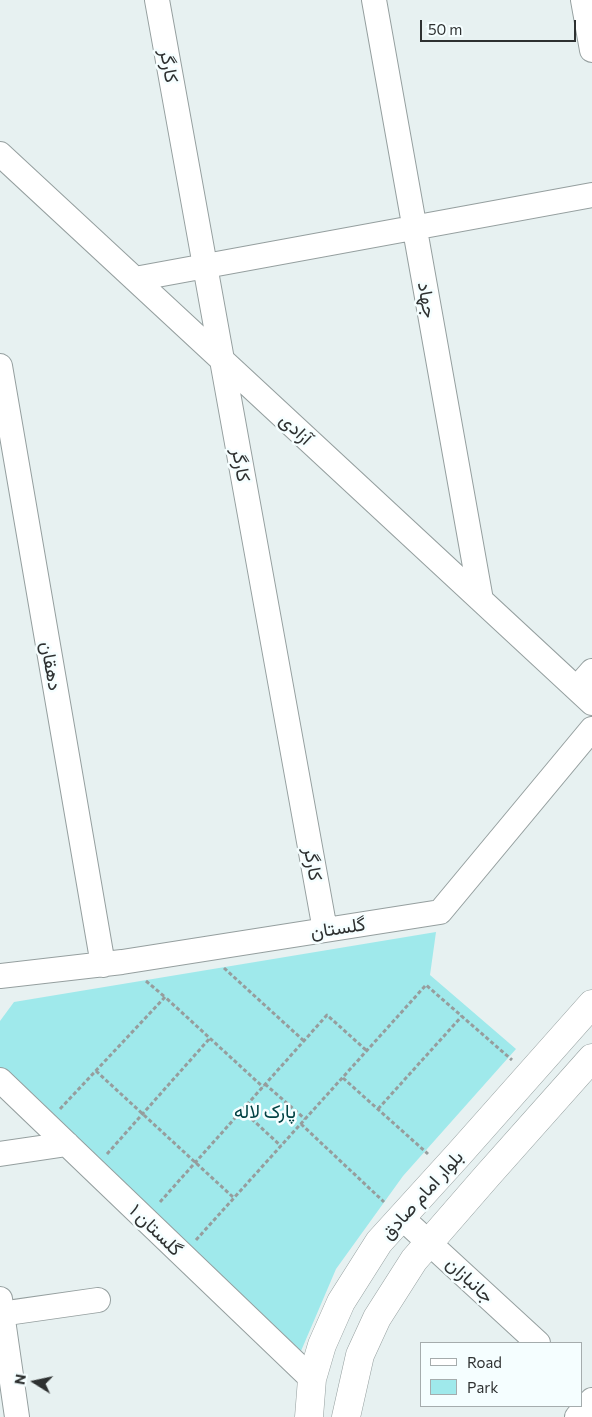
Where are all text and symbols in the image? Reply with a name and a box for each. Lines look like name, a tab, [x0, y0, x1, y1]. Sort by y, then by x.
scale bar	[422, 10, 578, 42]
text: 50 m	[428, 20, 462, 38]
street label: کارگر	[155, 47, 183, 85]
street label: جهاد	[413, 280, 441, 320]
street label: آزادی	[275, 408, 317, 450]
street label: کارگر	[227, 446, 255, 484]
street label: دهقان	[35, 640, 67, 692]
street label: کارگر	[299, 845, 327, 883]
street label: گلستان	[309, 912, 367, 944]
park label: پارک لاله	[234, 1101, 296, 1123]
street label: بلوار امام صادق	[376, 1146, 468, 1244]
street label: گلستان ۱	[125, 1199, 187, 1261]
street label: جانبازان	[441, 1252, 499, 1308]
legend	[420, 1342, 582, 1407]
text: Road	[467, 1353, 502, 1371]
north arrow	[10, 1357, 60, 1407]
text: N	[10, 1373, 29, 1386]
text: Park	[467, 1378, 498, 1396]

